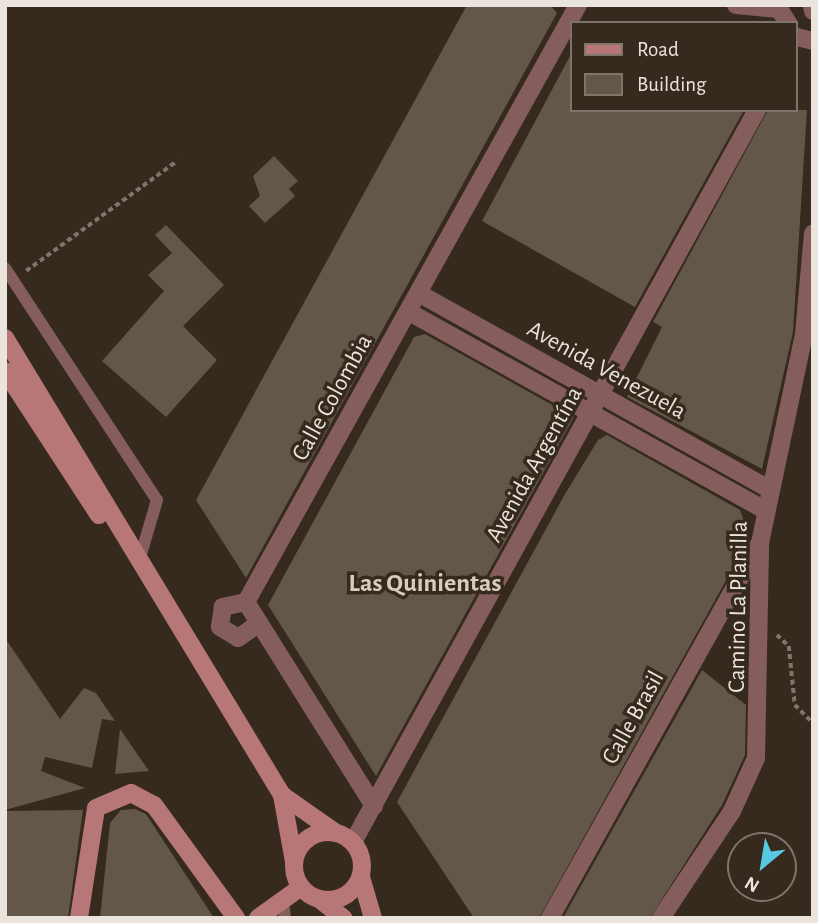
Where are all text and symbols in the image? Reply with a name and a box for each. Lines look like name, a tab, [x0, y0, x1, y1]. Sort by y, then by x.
legend	[570, 21, 797, 112]
text: Road	[637, 39, 679, 60]
text: Building	[637, 74, 706, 95]
street label: Avenida Venezuela	[522, 315, 690, 427]
street label: Calle Colombia	[286, 330, 380, 466]
street label: Avenida Argentína	[480, 382, 590, 548]
street label: Camino La Planilla	[723, 521, 755, 693]
district label: Las Quinientas	[349, 568, 501, 600]
street label: Calle Brasil	[597, 666, 671, 770]
north arrow	[727, 832, 797, 902]
text: N	[742, 872, 763, 895]

